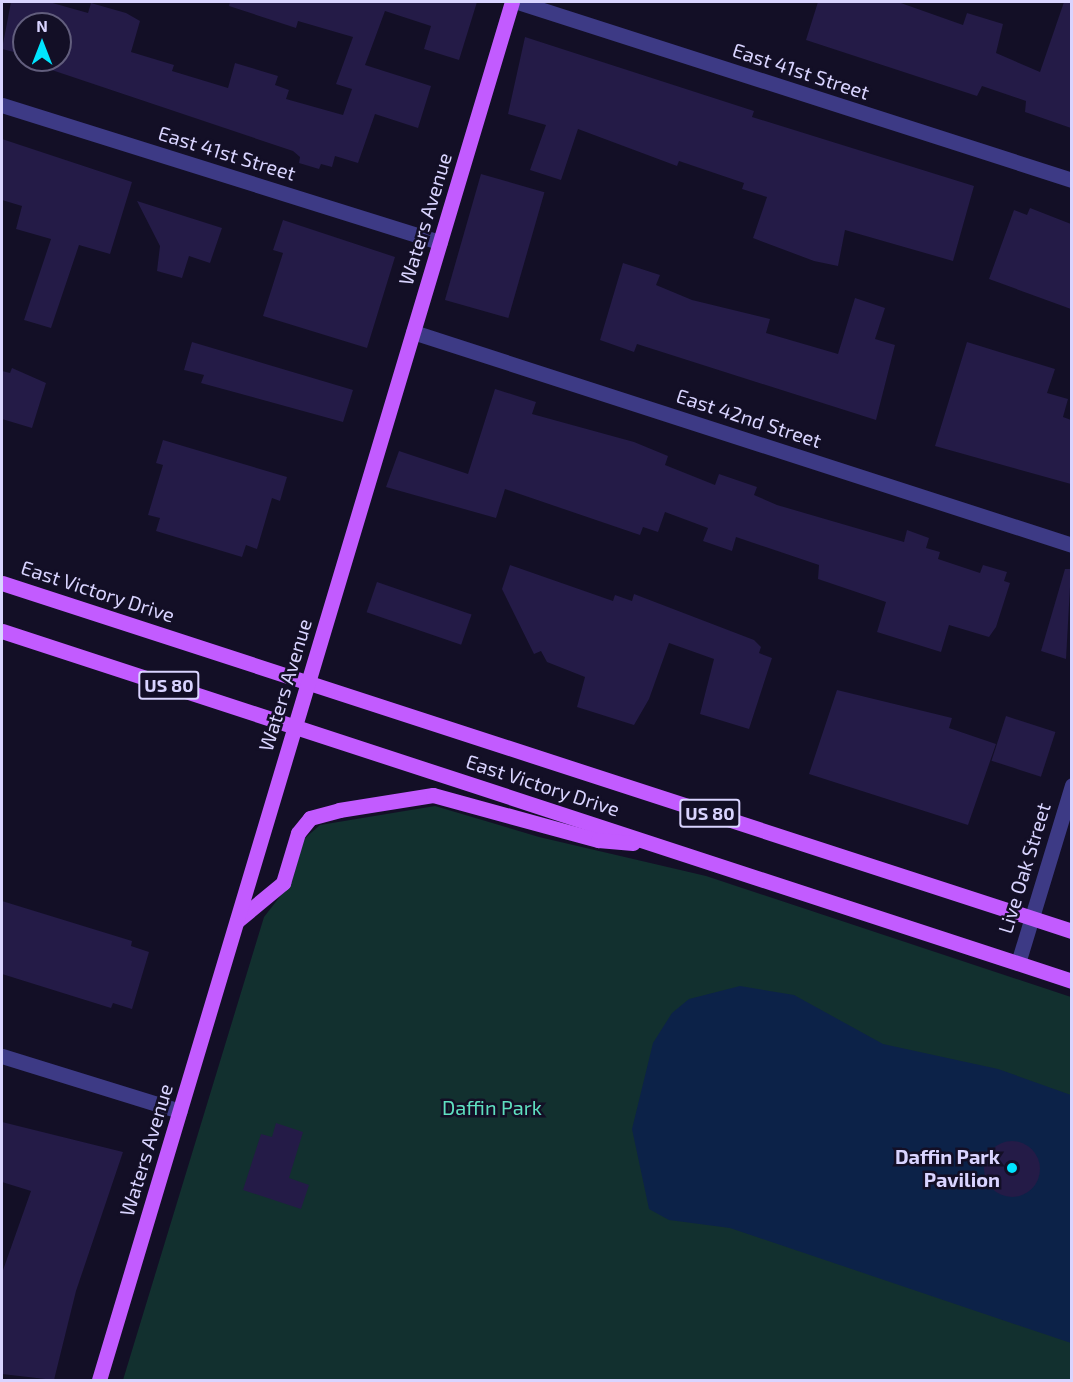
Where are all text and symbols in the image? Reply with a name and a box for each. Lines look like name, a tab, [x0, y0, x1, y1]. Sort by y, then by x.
north arrow	[12, 12, 72, 72]
text: N	[36, 16, 48, 35]
street label: East 41st Street	[730, 38, 872, 104]
street label: East 41st Street	[155, 121, 299, 185]
street label: Waters Avenue	[393, 150, 457, 288]
street label: East 42nd Street	[673, 383, 825, 453]
street label: East Victory Drive	[18, 555, 178, 627]
street label: Waters Avenue	[253, 616, 317, 754]
road number: US 80	[138, 670, 201, 700]
street label: East Victory Drive	[463, 749, 623, 821]
road number: US 80	[678, 798, 742, 828]
street label: Live Oak Street	[993, 800, 1055, 936]
street label: Waters Avenue	[114, 1081, 178, 1219]
park label: Daffin Park	[442, 1095, 542, 1119]
place label: Daffin Park Pavilion	[895, 1144, 1000, 1191]
marker: Daffin Park Pavilion	[1005, 1161, 1019, 1175]

